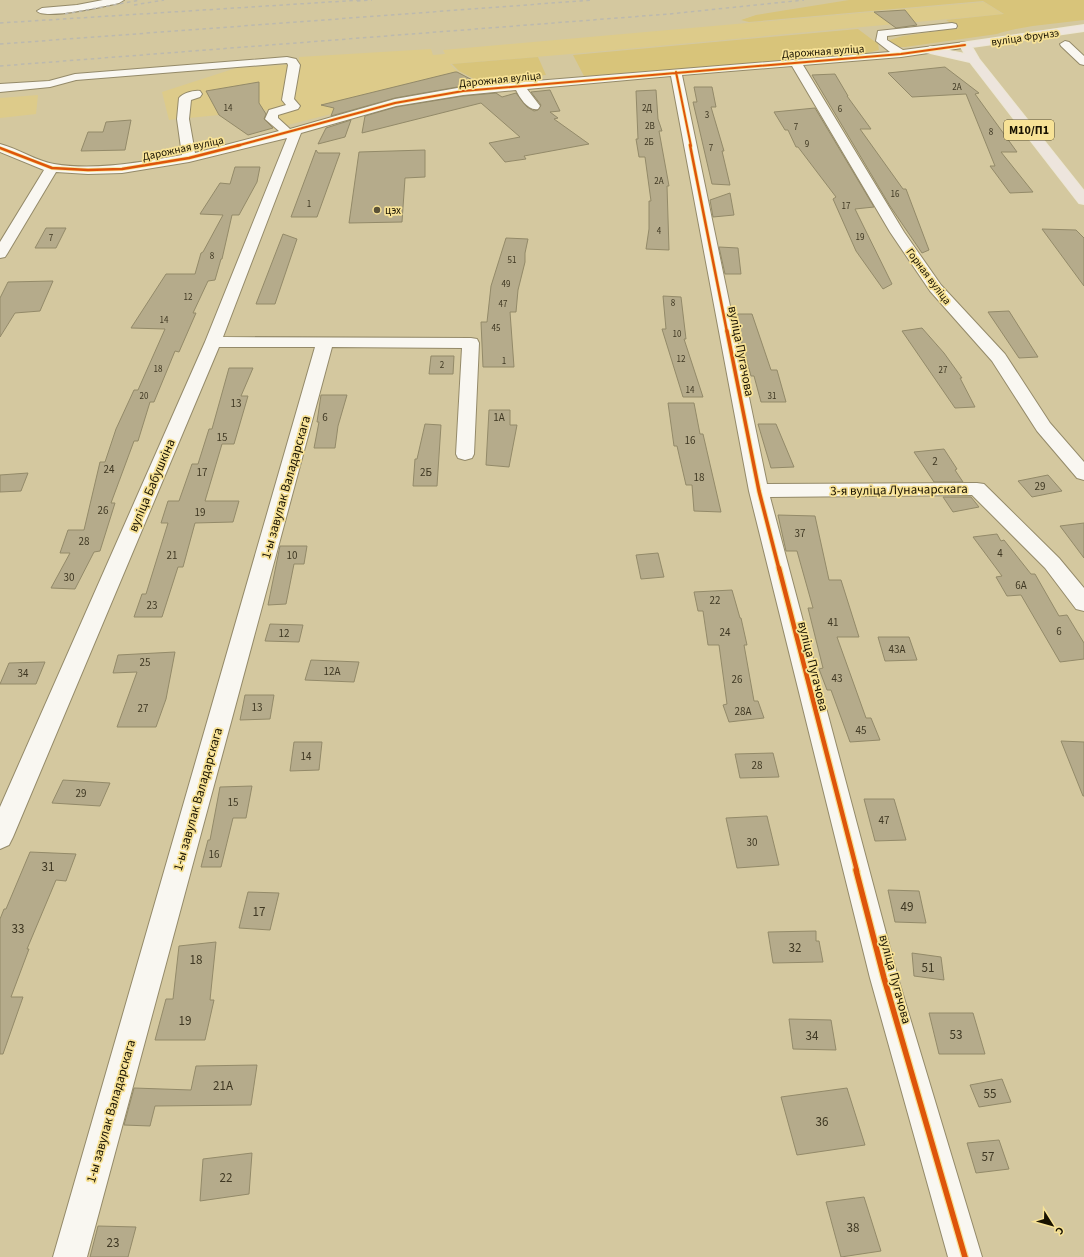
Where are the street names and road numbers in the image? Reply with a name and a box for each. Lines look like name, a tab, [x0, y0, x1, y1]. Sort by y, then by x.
street label: вуліца Фрунзэ	[990, 25, 1060, 50]
street label: Дарожная вуліца	[781, 41, 865, 62]
street label: Дарожная вуліца	[458, 68, 542, 91]
road number: М10/П1	[1004, 120, 1054, 140]
street label: Дарожная вуліца	[141, 133, 225, 164]
street label: Горная вуліца	[902, 245, 955, 308]
street label: вуліца Пугачова	[723, 304, 759, 398]
street label: 1-ы завулак Валадарскага	[257, 414, 315, 561]
street label: вуліца Бабушкіна	[124, 436, 180, 535]
street label: 3-я вуліца Луначарскага	[830, 480, 968, 500]
street label: вуліца Пугачова	[793, 619, 833, 713]
street label: 1-ы завулак Валадарскага	[169, 726, 227, 873]
street label: вуліца Пугачова	[874, 933, 916, 1026]
street label: 1-ы завулак Валадарскага	[82, 1038, 140, 1185]

